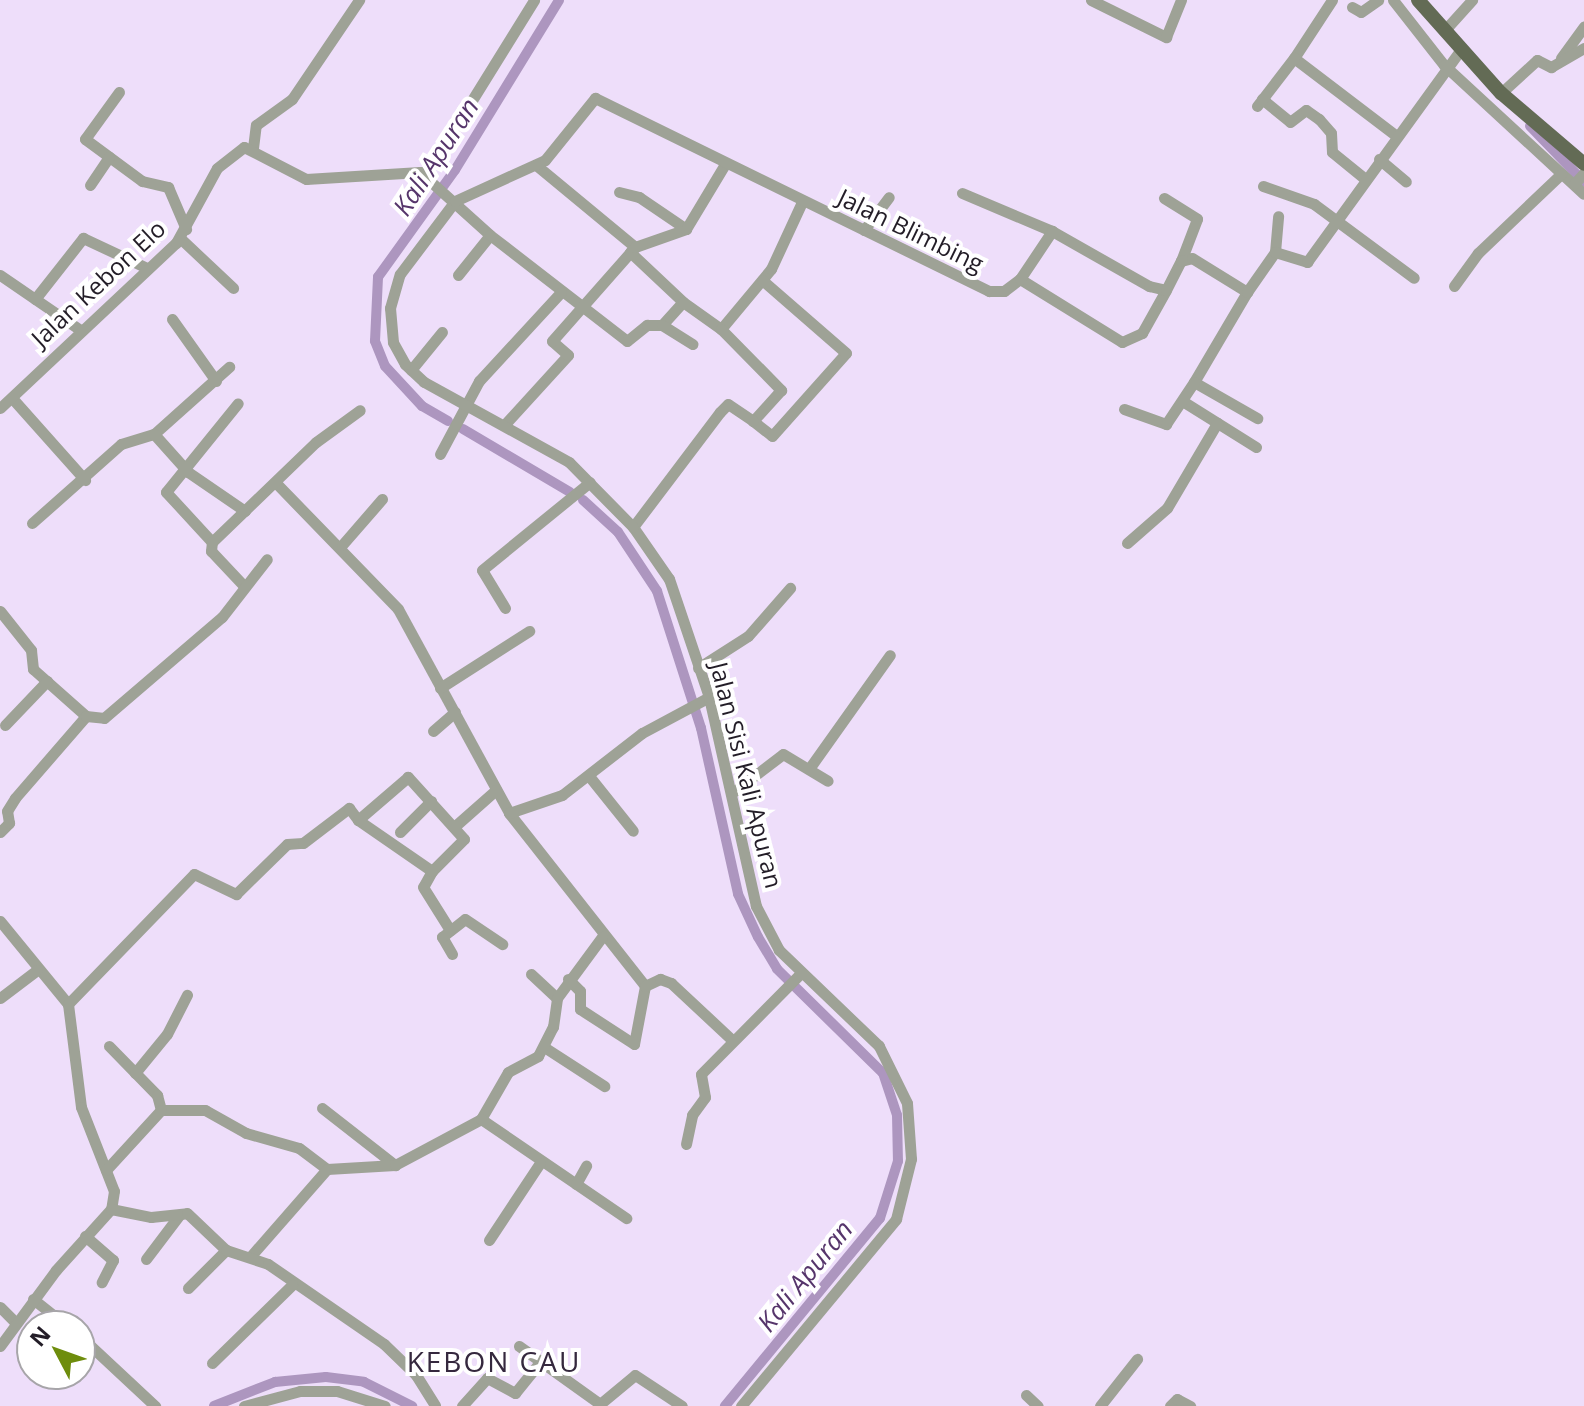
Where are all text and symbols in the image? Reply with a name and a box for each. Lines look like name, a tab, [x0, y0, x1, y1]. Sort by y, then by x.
water label: Kali Apuran	[387, 92, 485, 222]
street label: Jalan Blimbing	[833, 182, 989, 278]
street label: Jalan Kebon Elo	[25, 214, 171, 352]
street label: Jalan Sisi Kali Apuran	[705, 659, 789, 891]
water label: Kali Apuran	[751, 1214, 859, 1338]
north arrow	[16, 1310, 96, 1390]
text: N	[22, 1319, 57, 1352]
district label: KEBON CAU	[407, 1344, 581, 1378]

